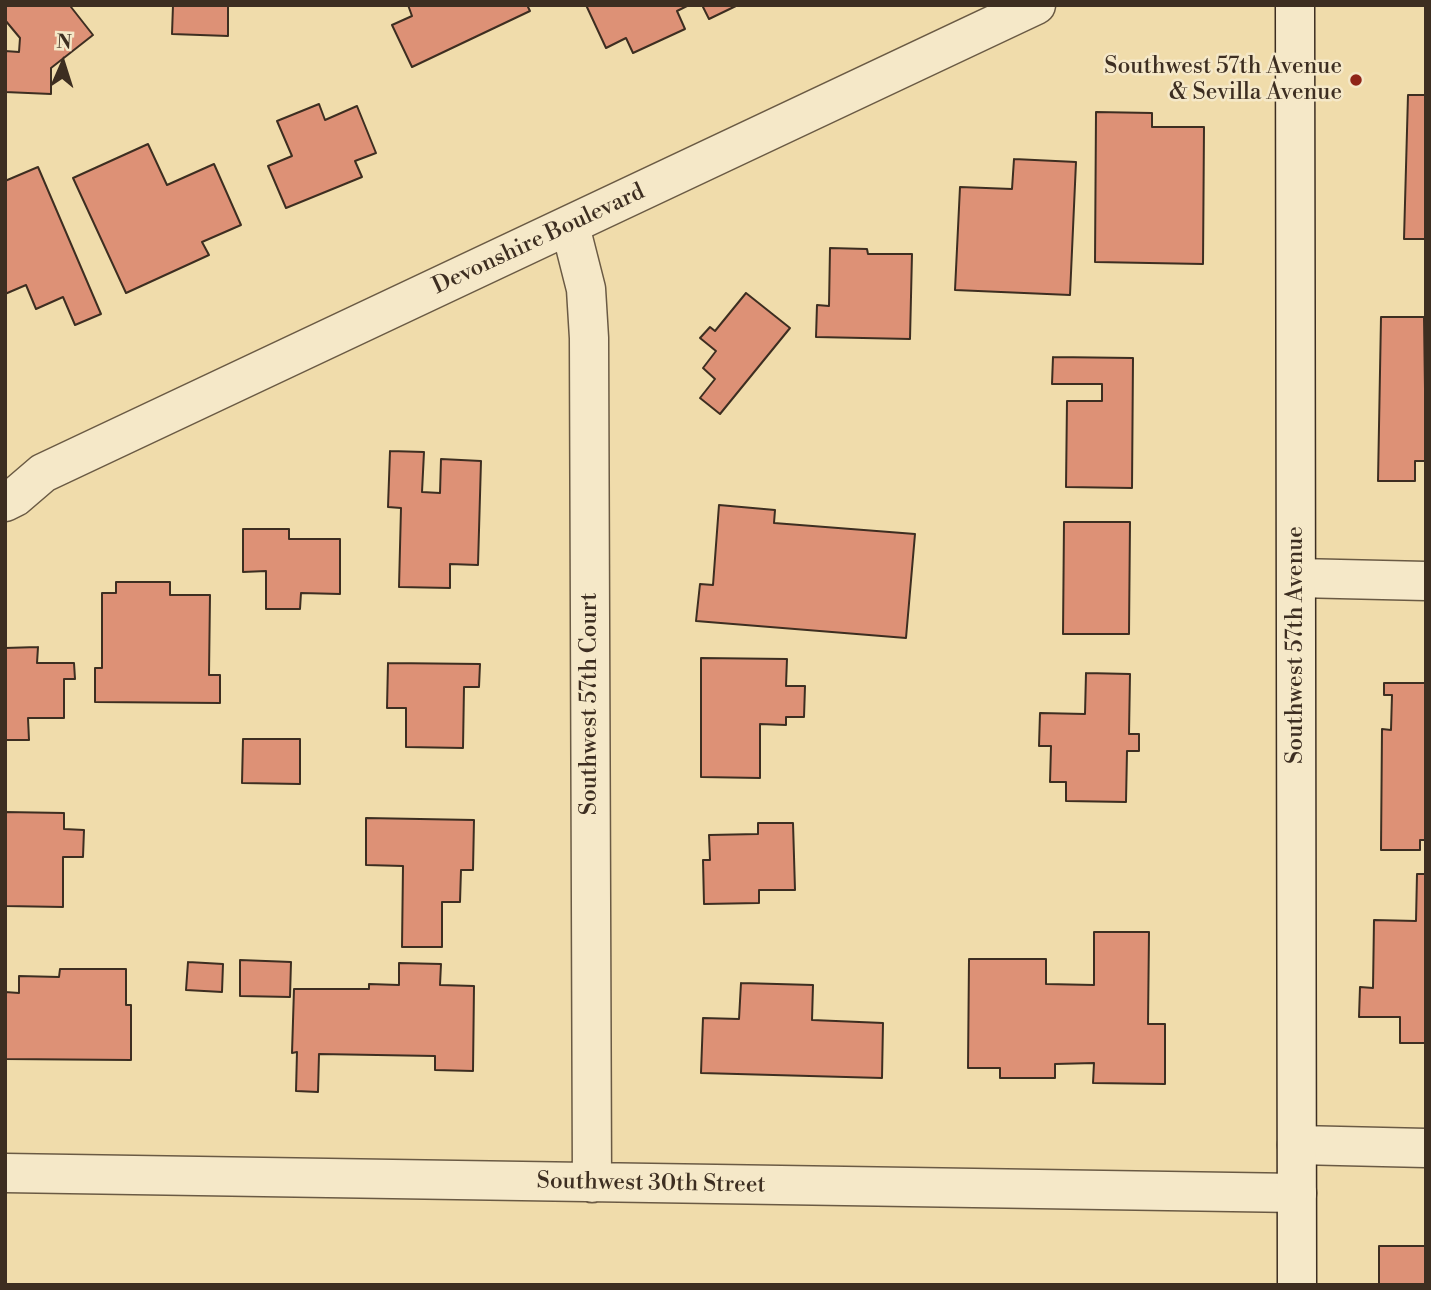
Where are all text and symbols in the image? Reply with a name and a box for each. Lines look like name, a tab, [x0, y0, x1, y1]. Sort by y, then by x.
north arrow	[28, 28, 98, 98]
text: N	[56, 30, 72, 54]
place label: Southwest 57th Avenue & Sevilla Avenue	[1104, 53, 1342, 107]
marker: Southwest 57th Avenue & Sevilla Avenue	[1348, 72, 1364, 88]
street label: Devonshire Boulevard	[429, 179, 649, 301]
street label: Southwest 57th Avenue	[1282, 526, 1310, 764]
street label: Southwest 57th Court	[576, 593, 604, 815]
street label: Southwest 30th Street	[536, 1168, 766, 1200]

